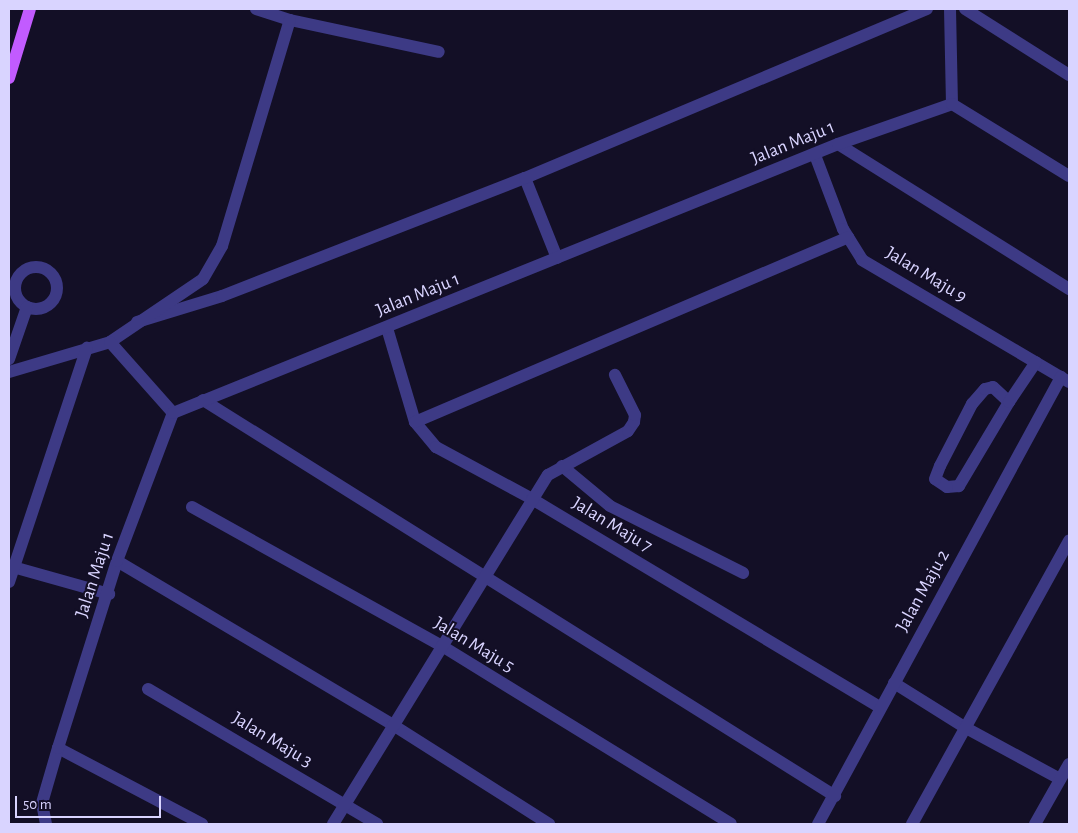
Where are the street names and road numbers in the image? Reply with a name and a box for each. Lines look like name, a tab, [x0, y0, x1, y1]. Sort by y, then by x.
street label: Jalan Maju 1	[748, 116, 838, 170]
street label: Jalan Maju 9	[881, 242, 971, 308]
street label: Jalan Maju 1	[373, 268, 463, 322]
street label: Jalan Maju 7	[568, 492, 656, 558]
street label: Jalan Maju 1	[70, 529, 120, 621]
street label: Jalan Maju 2	[891, 546, 955, 636]
street label: Jalan Maju 5	[430, 612, 518, 678]
street label: Jalan Maju 3	[228, 707, 316, 773]

